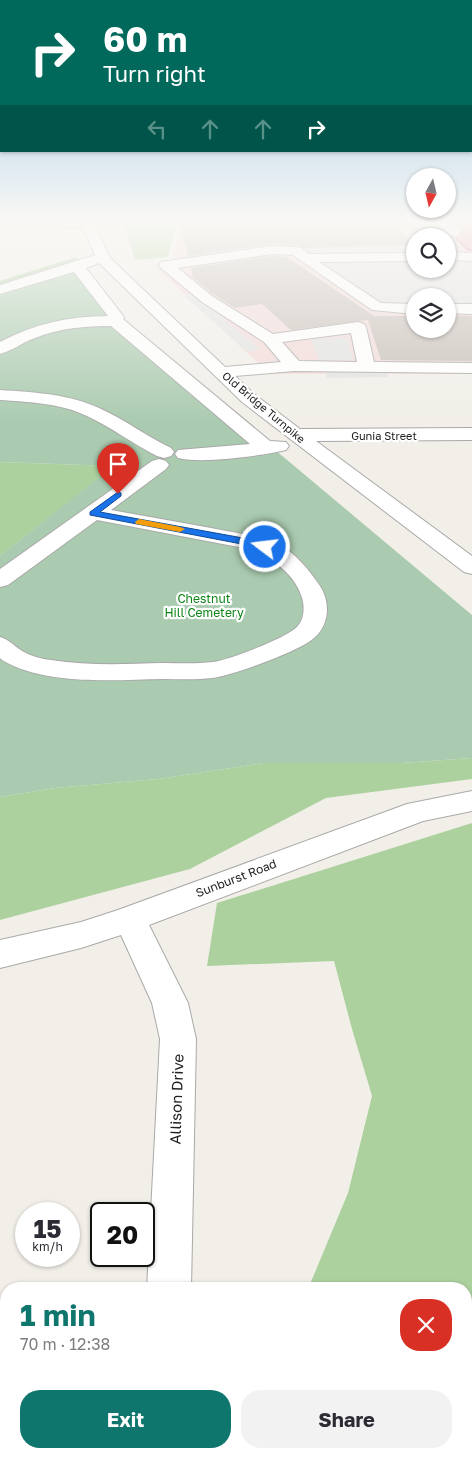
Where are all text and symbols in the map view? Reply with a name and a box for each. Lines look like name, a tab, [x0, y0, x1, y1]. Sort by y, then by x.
text: 60 m	[103, 18, 187, 60]
icon: right	[20, 20, 85, 85]
text: Turn right	[103, 60, 206, 87]
icon: left	[143, 115, 171, 143]
icon: ahead	[196, 115, 224, 143]
icon: ahead	[249, 115, 277, 143]
icon: right	[302, 115, 330, 143]
north arrow	[406, 168, 456, 218]
map controls	[406, 168, 456, 338]
button: search	[406, 228, 456, 278]
button: layers	[406, 288, 456, 338]
street label: Old Bridge Turnpike	[220, 369, 308, 445]
street label: Gunia Street	[351, 429, 417, 442]
pin	[97, 443, 139, 494]
icon: arrive	[104, 450, 132, 478]
position arrow	[238, 520, 290, 572]
park label: Chestnut Hill Cemetery	[164, 591, 244, 620]
street label: Sunburst Road	[194, 856, 278, 900]
street label: Allison Drive	[165, 1053, 187, 1145]
speed limit sign: 20	[90, 1202, 155, 1267]
text: 15	[33, 1213, 62, 1244]
text: km/h	[32, 1239, 63, 1254]
text: 1 min	[20, 1297, 96, 1333]
button: close	[400, 1299, 452, 1351]
text: 70 m · 12:38	[20, 1334, 110, 1354]
button: Exit	[20, 1390, 231, 1448]
button: Share	[241, 1390, 452, 1448]

